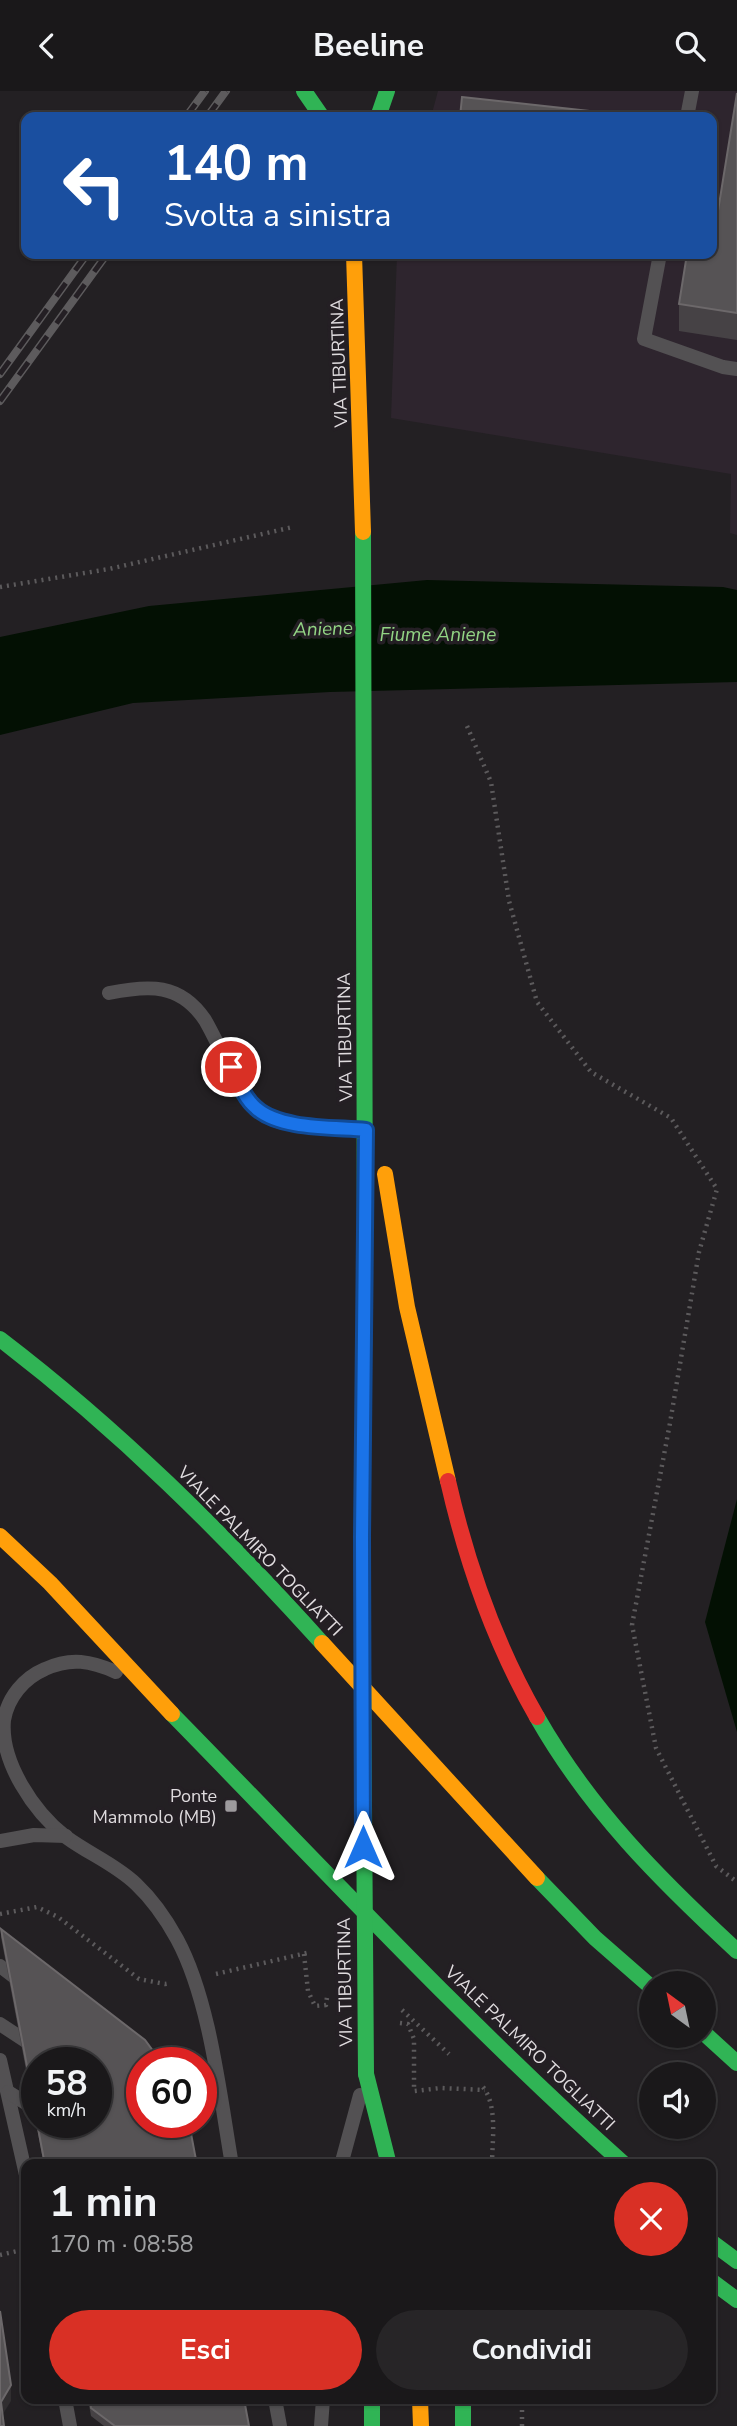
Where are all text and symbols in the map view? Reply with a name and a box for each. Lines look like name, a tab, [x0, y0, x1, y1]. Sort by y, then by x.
text: Beeline	[313, 24, 424, 67]
icon: back	[28, 27, 66, 65]
icon: search	[671, 27, 709, 65]
text: 140 m	[164, 130, 308, 197]
icon: left	[49, 140, 140, 231]
text: Svolta a sinistra	[164, 194, 391, 237]
street label: VIA TIBURTINA	[325, 298, 353, 429]
water label: Aniene	[292, 615, 353, 643]
water label: Fiume Aniene	[380, 622, 496, 648]
street label: VIA TIBURTINA	[332, 972, 358, 1103]
pin	[201, 1037, 261, 1097]
icon: arrive	[212, 1048, 250, 1086]
street label: VIALE PALMIRO TOGLIATTI	[171, 1460, 348, 1641]
place label: Ponte Mammolo (MB)	[92, 1784, 217, 1829]
marker: Ponte Mammolo (MB)	[223, 1798, 239, 1814]
position arrow	[326, 1810, 400, 1884]
street label: VIA TIBURTINA	[332, 1917, 358, 2048]
street label: VIALE PALMIRO TOGLIATTI	[439, 1959, 620, 2136]
north arrow	[639, 1971, 716, 2047]
map controls	[639, 1971, 716, 2139]
speed limit sign: 60	[126, 2047, 217, 2138]
text: 58	[45, 2060, 88, 2107]
button: sound	[639, 2062, 716, 2139]
text: km/h	[47, 2098, 86, 2122]
text: 1 min	[49, 2174, 158, 2231]
button: close	[614, 2182, 688, 2256]
text: 170 m · 08:58	[49, 2229, 194, 2260]
button: Esci	[49, 2310, 362, 2390]
button: Condividi	[376, 2310, 688, 2390]

